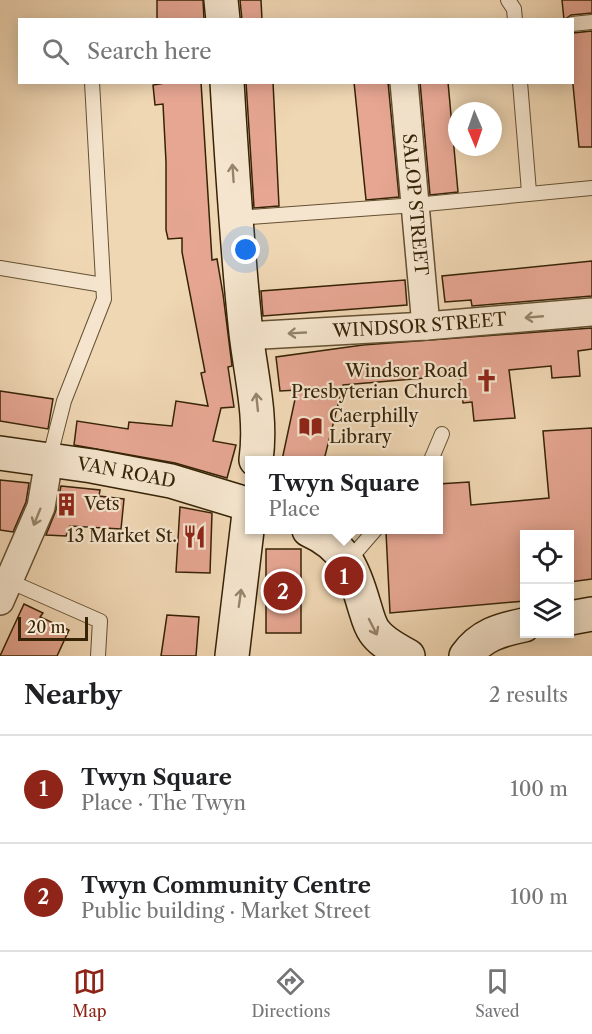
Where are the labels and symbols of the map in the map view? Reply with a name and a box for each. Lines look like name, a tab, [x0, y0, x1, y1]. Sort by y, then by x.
north arrow	[448, 102, 502, 156]
street label: SALOP STREET	[398, 133, 432, 277]
one-way arrow	[227, 163, 238, 183]
your location	[231, 235, 260, 264]
street label: WINDSOR STREET	[331, 308, 508, 342]
one-way arrow	[524, 312, 544, 323]
one-way arrow	[288, 328, 308, 339]
place label: Windsor Road Presbyterian Church	[291, 360, 468, 403]
church icon: Windsor Road Presbyterian Church	[473, 368, 499, 394]
one-way arrow	[251, 393, 262, 413]
place label: Caerphilly Library	[329, 405, 419, 448]
library icon: Caerphilly Library	[298, 413, 324, 439]
street label: VAN ROAD	[75, 453, 178, 493]
building icon: Vets	[53, 491, 79, 517]
place label: Vets	[83, 493, 120, 515]
one-way arrow	[31, 507, 42, 525]
restaurant icon: 13 Market St.	[182, 523, 208, 549]
place label: 13 Market St.	[67, 525, 177, 547]
pin: 1	[324, 554, 364, 598]
pin: 2	[264, 568, 302, 614]
one-way arrow	[234, 589, 245, 608]
scale bar	[18, 614, 88, 642]
one-way arrow	[367, 617, 379, 635]

